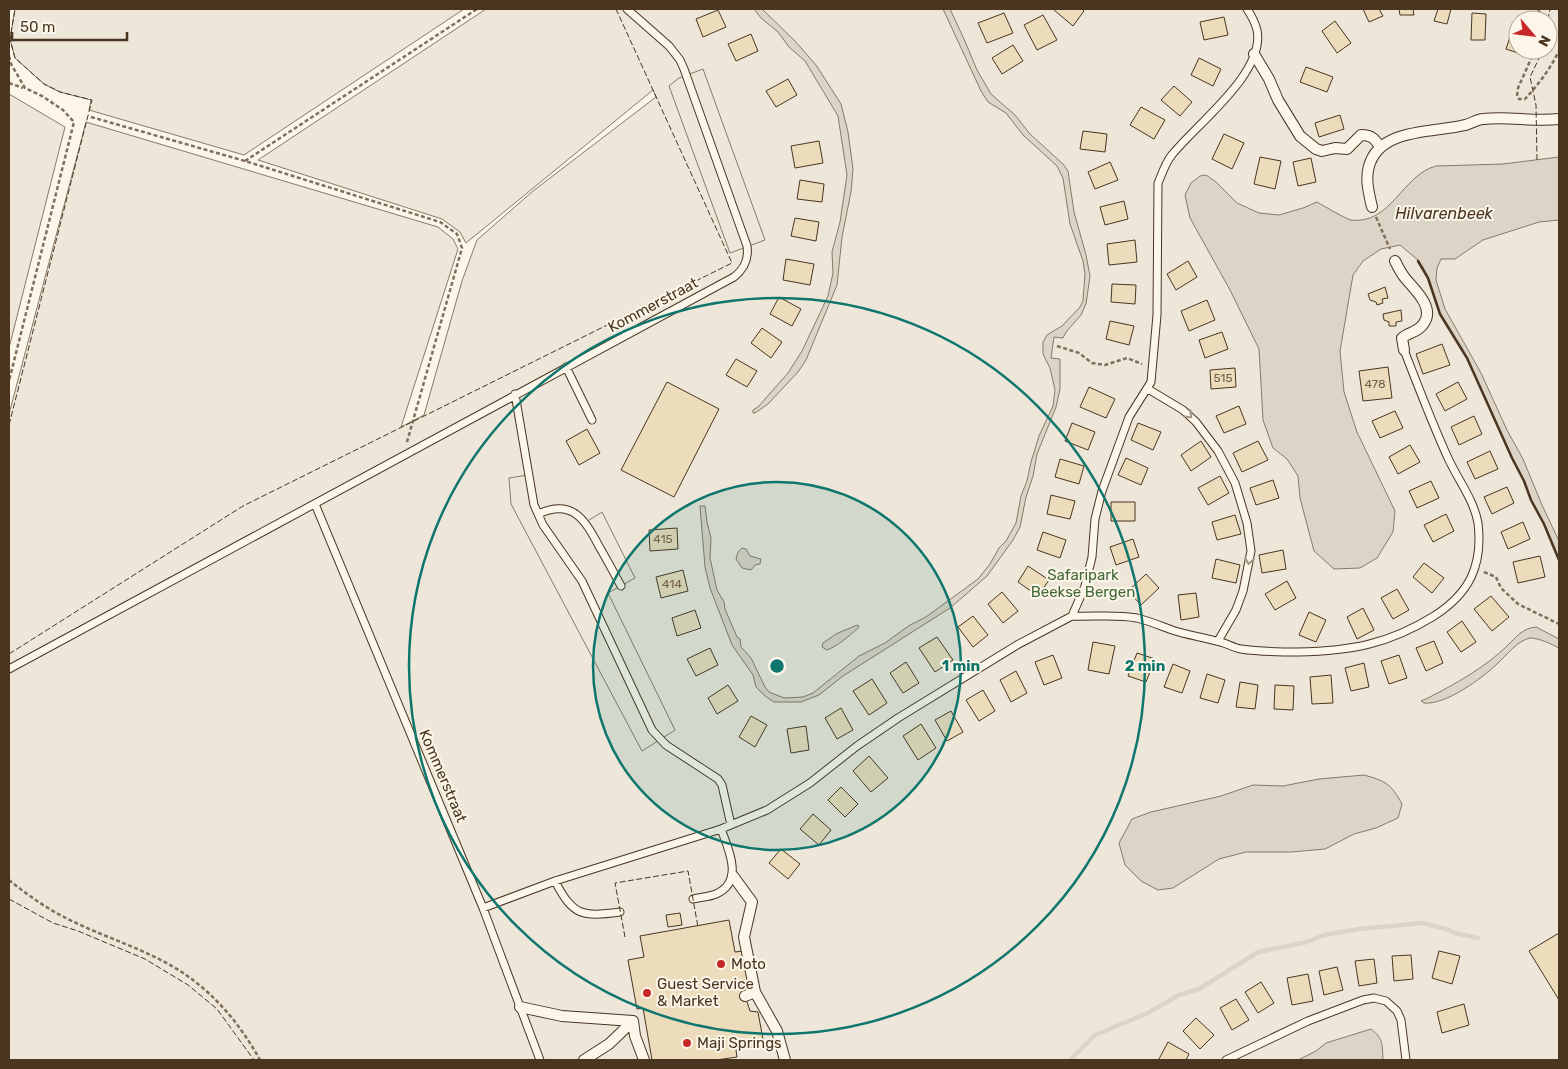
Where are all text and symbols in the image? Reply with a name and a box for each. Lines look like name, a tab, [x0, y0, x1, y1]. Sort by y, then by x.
scale bar	[12, 10, 128, 42]
north arrow	[1508, 10, 1558, 60]
text: 50 m	[20, 18, 55, 36]
text: N	[1534, 32, 1554, 49]
water label: Hilvarenbeek	[1395, 204, 1494, 223]
street label: Kommerstraat	[605, 274, 701, 336]
house number: 515	[1213, 371, 1233, 385]
house number: 478	[1364, 377, 1386, 391]
one-way arrow	[1183, 410, 1192, 419]
house number: 415	[653, 532, 673, 546]
one-way arrow	[1244, 557, 1254, 565]
park label: Safaripark Beekse Bergen	[1031, 566, 1135, 601]
house number: 414	[662, 577, 682, 591]
centre of rings	[768, 657, 786, 675]
text: 1 min	[942, 657, 980, 675]
text: 2 min	[1125, 657, 1165, 675]
street label: Kommerstraat	[415, 727, 471, 825]
place label: Moto	[731, 955, 766, 973]
marker: Moto	[715, 958, 727, 970]
place label: Guest Service & Market	[657, 975, 754, 1010]
marker: Guest Service & Market	[641, 987, 653, 999]
place label: Maji Springs	[697, 1034, 782, 1052]
marker: Maji Springs	[681, 1037, 693, 1049]

